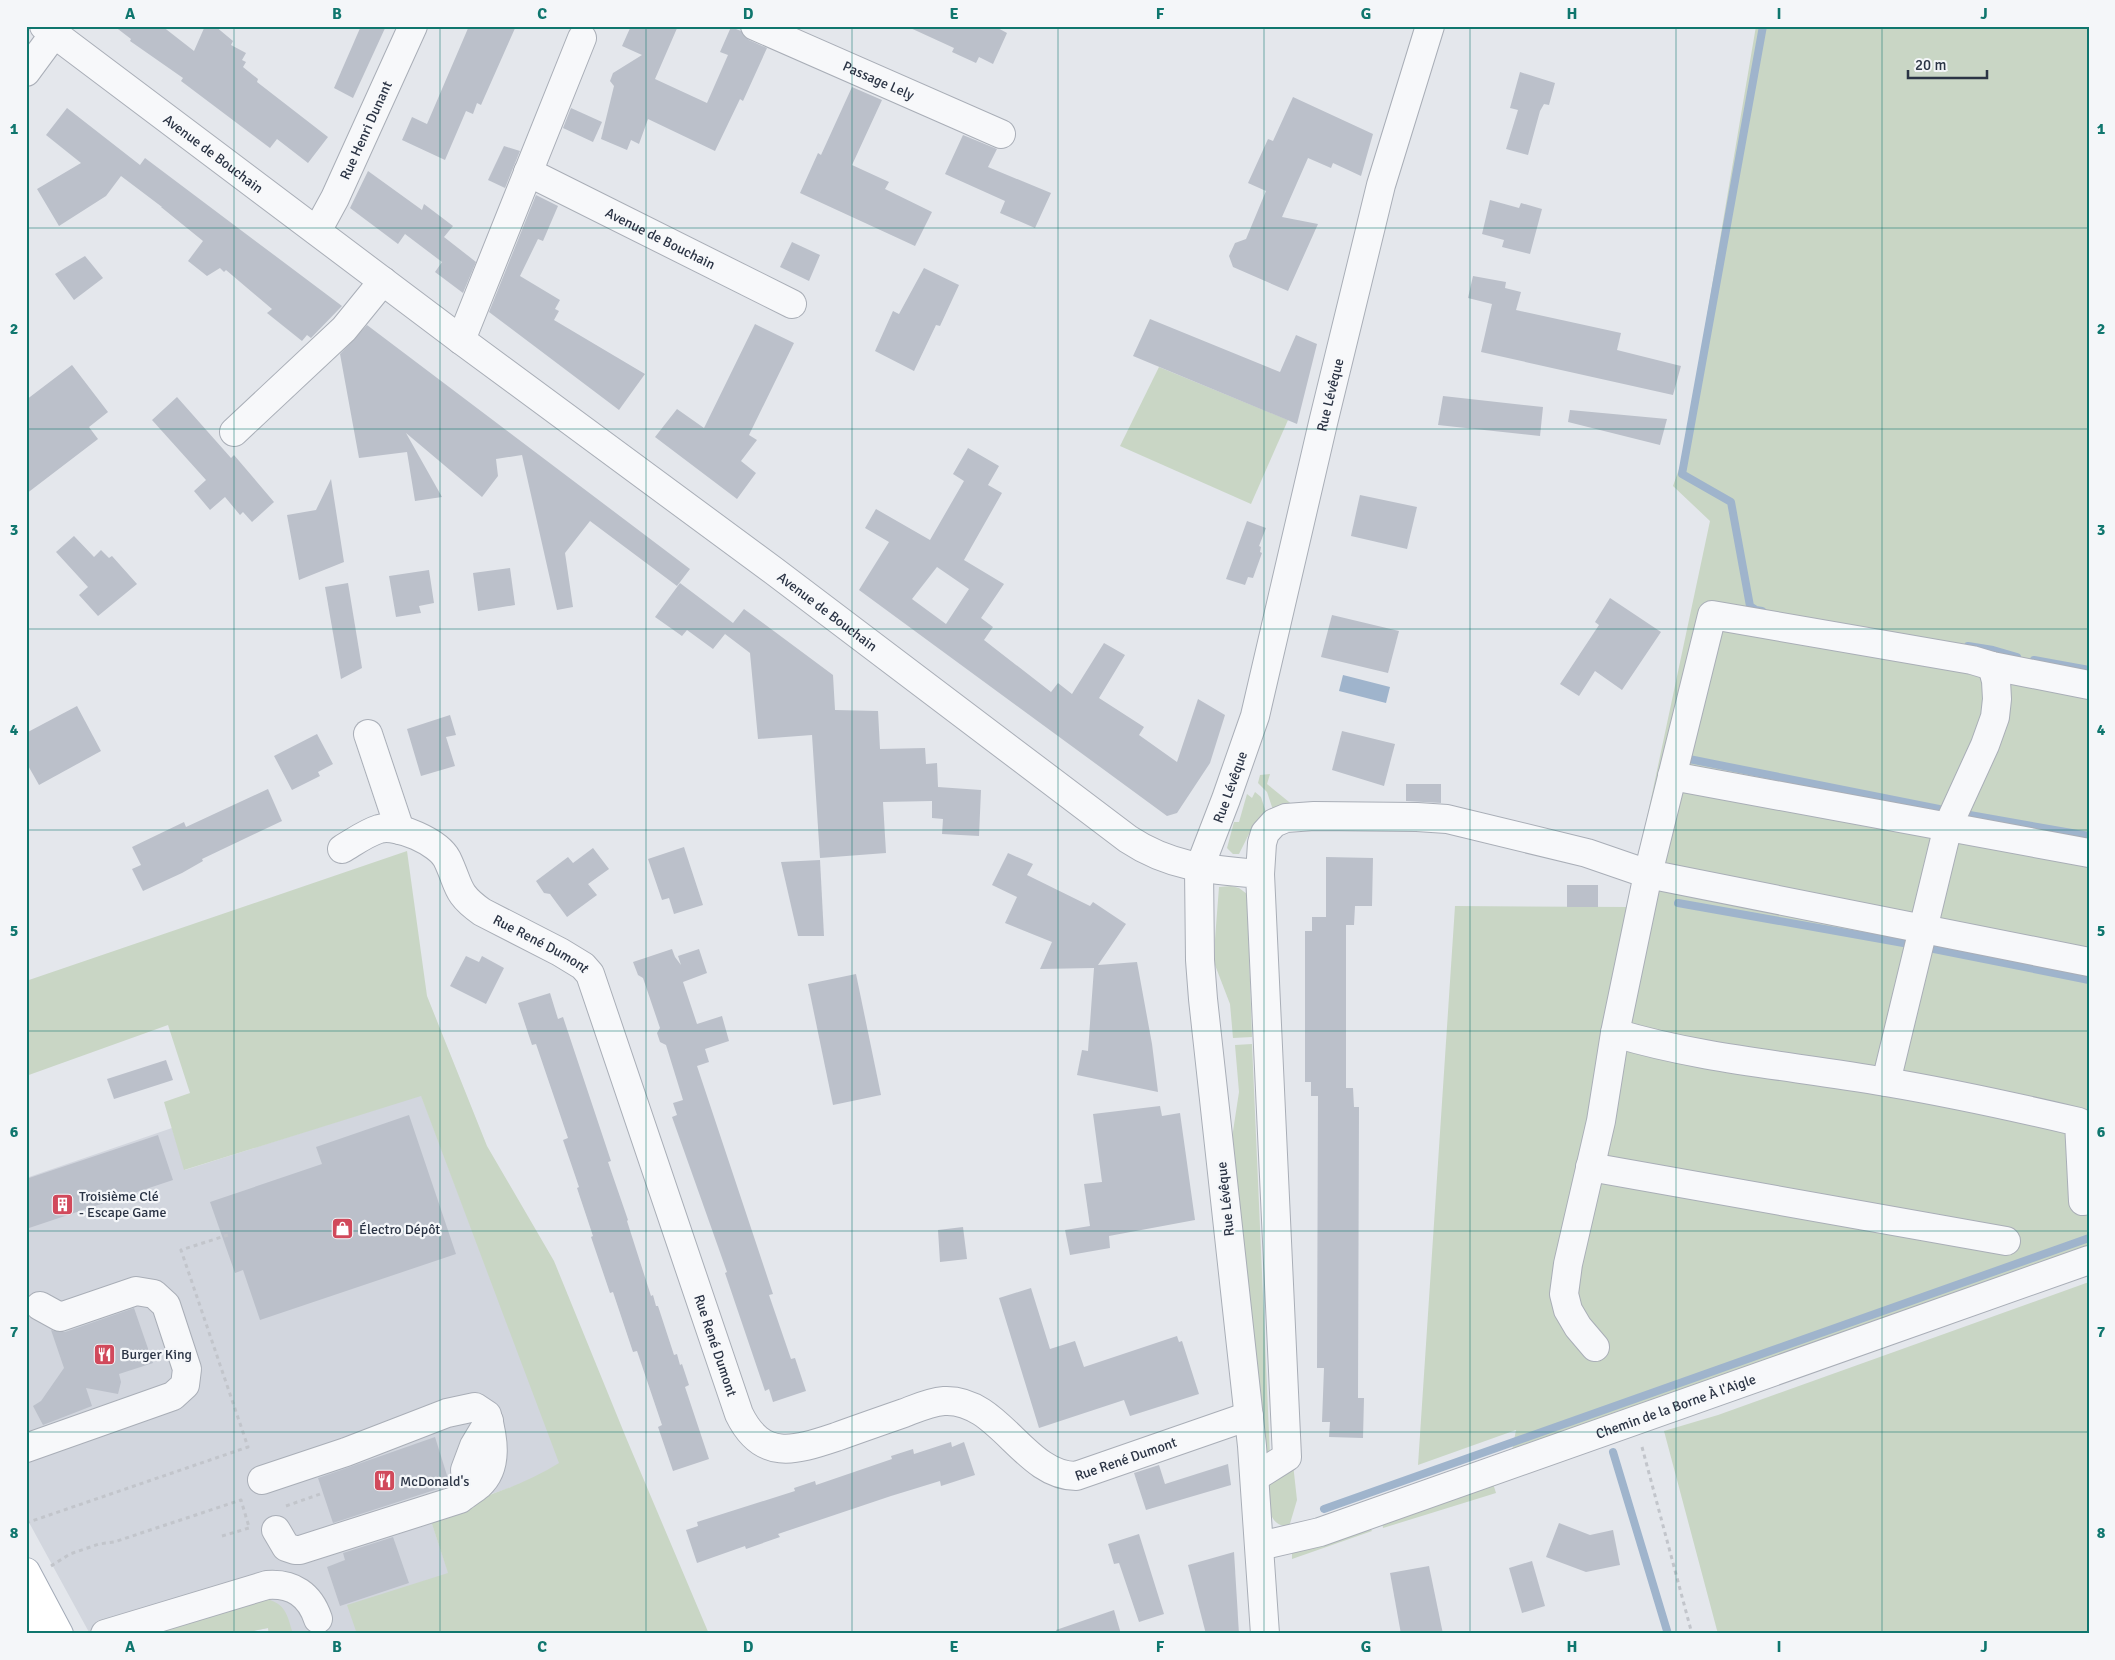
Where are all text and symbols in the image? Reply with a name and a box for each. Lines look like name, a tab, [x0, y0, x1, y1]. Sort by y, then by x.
text: A	[125, 4, 136, 24]
text: B	[332, 4, 342, 24]
text: C	[537, 4, 547, 24]
text: D	[743, 4, 754, 24]
text: E	[949, 4, 959, 24]
text: F	[1156, 4, 1165, 24]
text: G	[1361, 4, 1371, 24]
text: H	[1567, 4, 1577, 24]
text: I	[1776, 4, 1782, 24]
text: J	[1980, 4, 1988, 24]
scale bar	[1908, 48, 1986, 80]
text: 20 m	[1915, 56, 1946, 74]
street label: Passage Lely	[840, 58, 917, 104]
street label: Rue Henri Dunant	[336, 78, 396, 182]
street label: Avenue de Bouchain	[160, 111, 266, 197]
text: 1	[10, 119, 19, 139]
text: 1	[2097, 119, 2106, 139]
street label: Avenue de Bouchain	[602, 204, 718, 273]
text: 2	[10, 319, 18, 339]
text: 2	[2097, 319, 2105, 339]
street label: Rue Lévêque	[1313, 357, 1347, 433]
text: 3	[10, 520, 18, 540]
text: 3	[2097, 520, 2105, 540]
street label: Avenue de Bouchain	[774, 569, 880, 655]
text: 4	[10, 720, 19, 740]
text: 4	[2097, 720, 2106, 740]
street label: Rue Lévêque	[1210, 749, 1251, 825]
street label: Rue René Dumont	[490, 911, 593, 976]
text: 5	[10, 921, 18, 941]
text: 5	[2097, 921, 2105, 941]
text: 6	[10, 1122, 19, 1142]
text: 6	[2097, 1122, 2106, 1142]
street label: Rue Lévêque	[1213, 1161, 1238, 1237]
place label: Troisième Clé - Escape Game	[79, 1188, 167, 1221]
building icon: Troisième Clé - Escape Game	[51, 1192, 75, 1216]
shop icon: Électro Dépôt	[331, 1217, 355, 1241]
place label: Électro Dépôt	[359, 1221, 440, 1238]
street label: Rue René Dumont	[690, 1292, 740, 1399]
text: 7	[10, 1322, 19, 1342]
text: 7	[2097, 1322, 2106, 1342]
restaurant icon: Burger King	[93, 1342, 117, 1366]
place label: Burger King	[121, 1346, 192, 1363]
street label: Chemin de la Borne À l'Aigle	[1594, 1371, 1758, 1443]
street label: Rue René Dumont	[1073, 1434, 1179, 1485]
restaurant icon: McDonald's	[372, 1469, 396, 1493]
place label: McDonald's	[400, 1473, 469, 1490]
text: 8	[10, 1523, 19, 1543]
text: 8	[2097, 1523, 2106, 1543]
text: A	[125, 1637, 136, 1657]
text: B	[332, 1637, 342, 1657]
text: C	[537, 1637, 547, 1657]
text: D	[743, 1637, 754, 1657]
text: E	[949, 1637, 959, 1657]
text: F	[1156, 1637, 1165, 1657]
text: G	[1361, 1637, 1371, 1657]
text: H	[1567, 1637, 1577, 1657]
text: I	[1776, 1637, 1782, 1657]
text: J	[1980, 1637, 1988, 1657]

